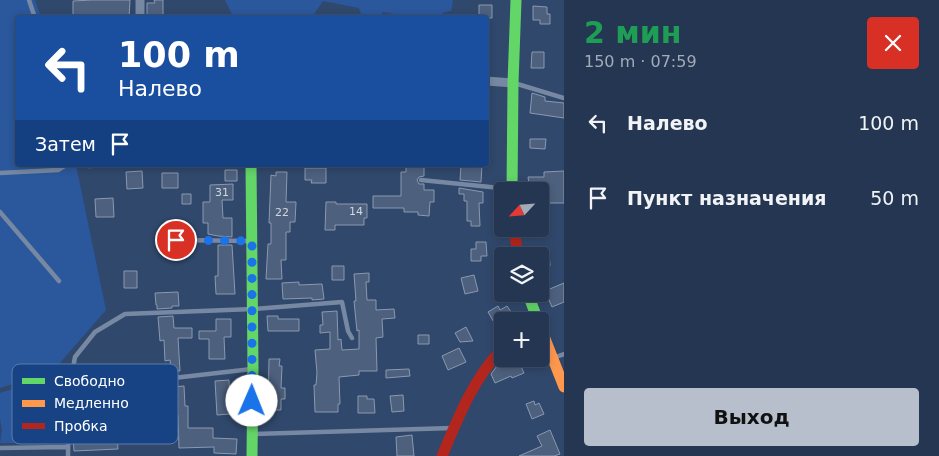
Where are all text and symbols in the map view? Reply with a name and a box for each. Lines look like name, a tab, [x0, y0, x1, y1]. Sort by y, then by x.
text: 2 мин	[584, 15, 682, 50]
button: close	[867, 17, 919, 69]
icon: left	[35, 35, 100, 100]
text: 100 m	[118, 35, 240, 75]
text: 150 m · 07:59	[584, 52, 697, 71]
text: Налево	[118, 76, 202, 101]
icon: left	[584, 109, 612, 137]
text: Налево	[627, 112, 708, 134]
text: 100 m	[858, 112, 919, 134]
icon: arrive	[106, 130, 134, 158]
text: Затем	[35, 133, 96, 155]
north arrow	[494, 182, 549, 238]
map controls	[494, 182, 549, 367]
icon: arrive	[584, 184, 612, 212]
house number: 31	[215, 186, 229, 199]
text: Пункт назначения	[627, 187, 826, 209]
text: 50 m	[870, 187, 919, 209]
house number: 14	[349, 205, 363, 218]
house number: 22	[275, 206, 289, 219]
pin	[155, 219, 197, 261]
icon: arrive	[162, 226, 190, 254]
button: layers	[494, 247, 549, 302]
button: +	[494, 312, 549, 367]
legend	[12, 364, 178, 444]
text: Свободно	[54, 373, 125, 389]
position arrow	[225, 374, 277, 426]
button: Выход	[584, 388, 919, 446]
text: Медленно	[54, 395, 129, 411]
text: Пробка	[54, 418, 108, 434]

